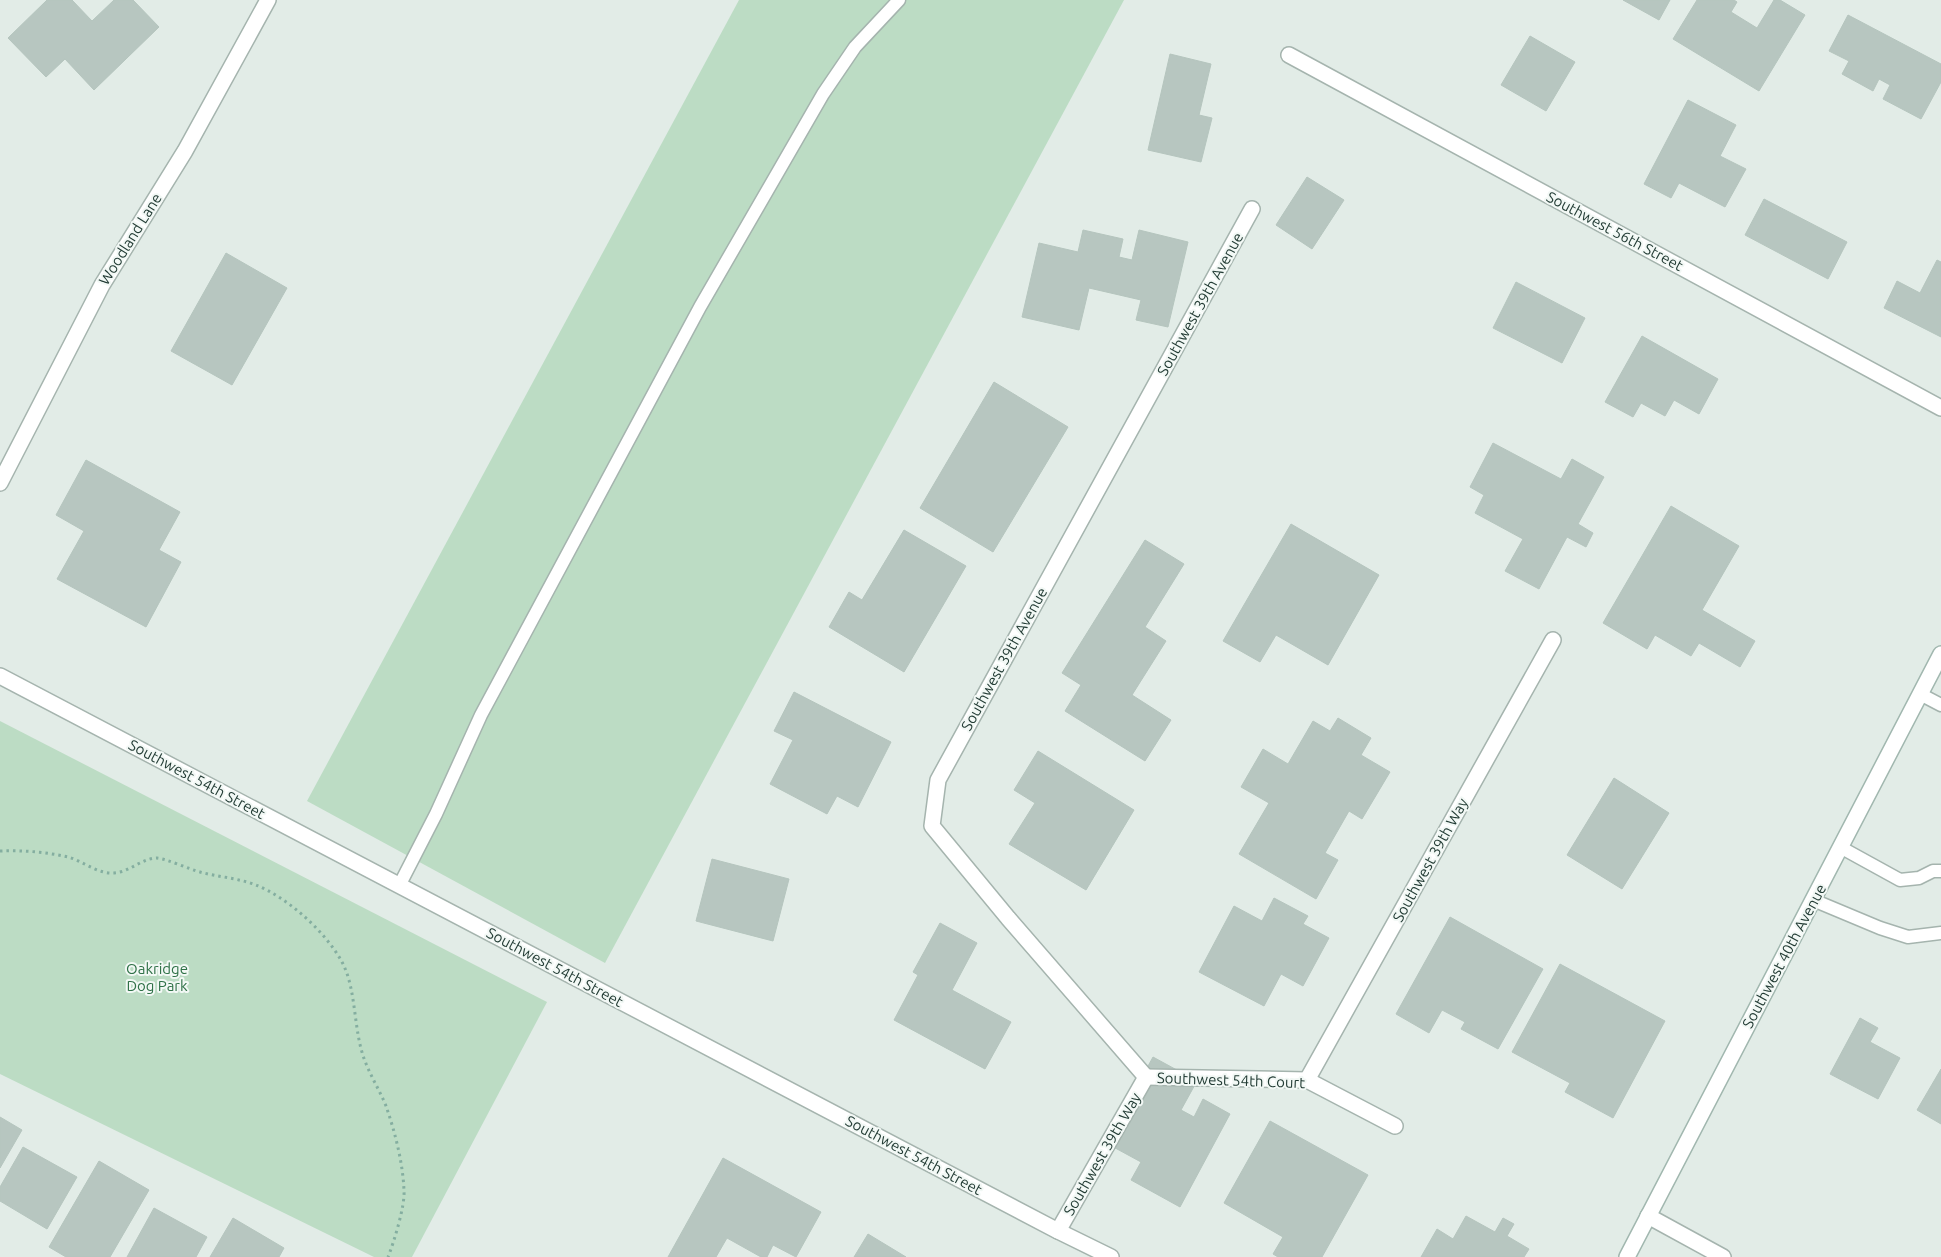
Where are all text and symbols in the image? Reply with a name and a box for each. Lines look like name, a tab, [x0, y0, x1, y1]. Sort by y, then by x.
street label: Southwest 56th Street	[1544, 188, 1686, 274]
street label: Woodland Lane	[95, 190, 165, 288]
street label: Southwest 39th Avenue	[1154, 230, 1246, 378]
street label: Southwest 39th Avenue	[958, 585, 1050, 733]
street label: Southwest 54th Street	[126, 736, 268, 822]
street label: Southwest 39th Way	[1389, 795, 1471, 925]
street label: Southwest 40th Avenue	[1739, 881, 1829, 1031]
street label: Southwest 54th Street	[484, 924, 626, 1010]
park label: Oakridge Dog Park	[126, 960, 188, 994]
street label: Southwest 54th Court	[1157, 1069, 1306, 1091]
street label: Southwest 39th Way	[1060, 1090, 1144, 1218]
street label: Southwest 54th Street	[843, 1112, 985, 1198]

